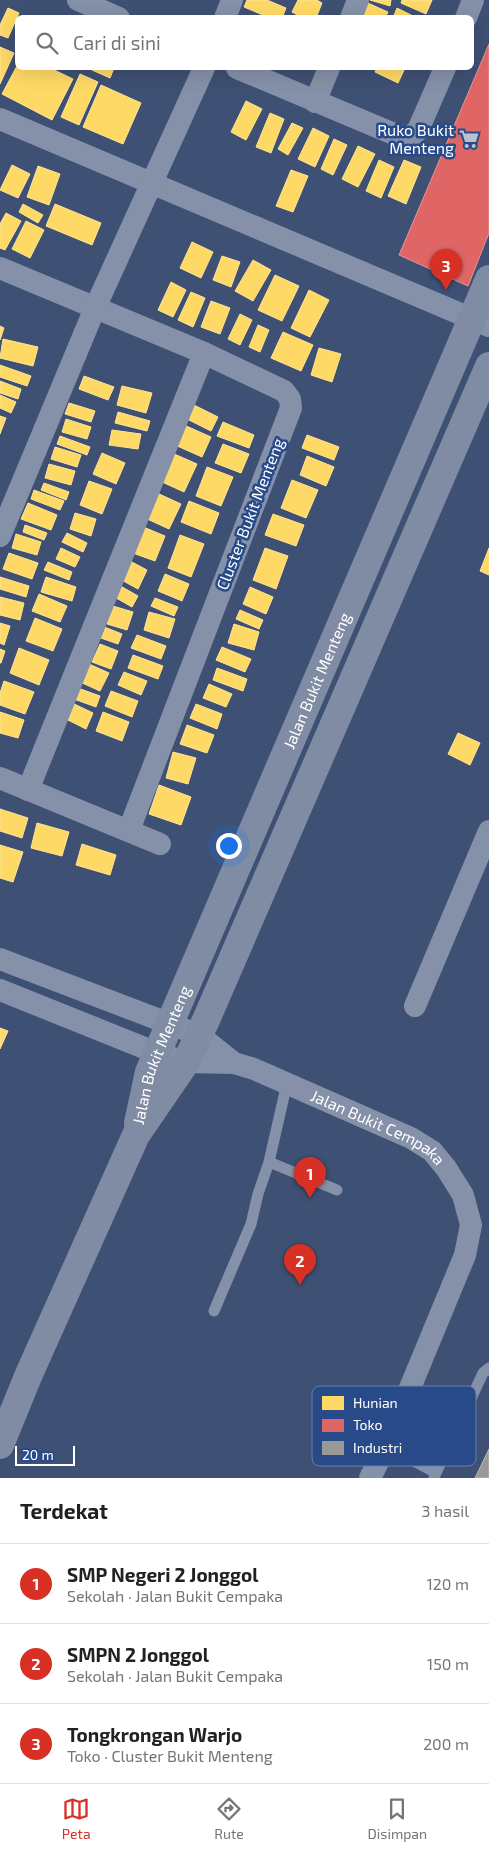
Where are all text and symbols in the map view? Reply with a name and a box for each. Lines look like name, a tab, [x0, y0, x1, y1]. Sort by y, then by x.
search box	[15, 15, 474, 70]
icon: search	[33, 29, 61, 57]
text: Cari di sini	[73, 31, 161, 54]
place label: Ruko Bukit Menteng	[377, 120, 454, 157]
supermarket icon: Ruko Bukit Menteng	[458, 128, 480, 150]
pin: 3	[430, 249, 462, 290]
street label: Cluster Bukit Menteng	[212, 435, 287, 592]
street label: Jalan Bukit Menteng	[279, 609, 354, 751]
your location	[216, 833, 242, 859]
street label: Jalan Bukit Menteng	[128, 982, 194, 1126]
street label: Jalan Bukit Cempaka	[308, 1085, 449, 1168]
pin: 1	[294, 1157, 326, 1198]
pin: 2	[284, 1244, 316, 1285]
legend	[312, 1386, 476, 1466]
text: Hunian	[353, 1394, 398, 1411]
text: Toko	[353, 1416, 382, 1433]
text: Industri	[353, 1439, 402, 1456]
scale bar	[15, 1443, 75, 1466]
text: 20 m	[22, 1446, 54, 1463]
text: Terdekat	[20, 1498, 108, 1523]
text: 3 hasil	[422, 1501, 469, 1520]
text: SMP Negeri 2 Jonggol	[67, 1563, 258, 1586]
text: 1	[33, 1574, 39, 1593]
text: 120 m	[426, 1574, 469, 1593]
text: Sekolah · Jalan Bukit Cempaka	[67, 1586, 283, 1605]
text: SMPN 2 Jonggol	[67, 1643, 209, 1666]
text: 2	[31, 1654, 41, 1673]
text: 150 m	[427, 1654, 469, 1673]
text: Sekolah · Jalan Bukit Cempaka	[67, 1666, 283, 1685]
text: Tongkrongan Warjo	[67, 1723, 242, 1746]
text: 3	[31, 1734, 41, 1753]
text: 200 m	[423, 1734, 469, 1753]
text: Toko · Cluster Bukit Menteng	[67, 1746, 273, 1765]
tab: Peta	[62, 1795, 91, 1842]
tab: Rute	[214, 1795, 244, 1842]
tab: Disimpan	[368, 1795, 427, 1842]

